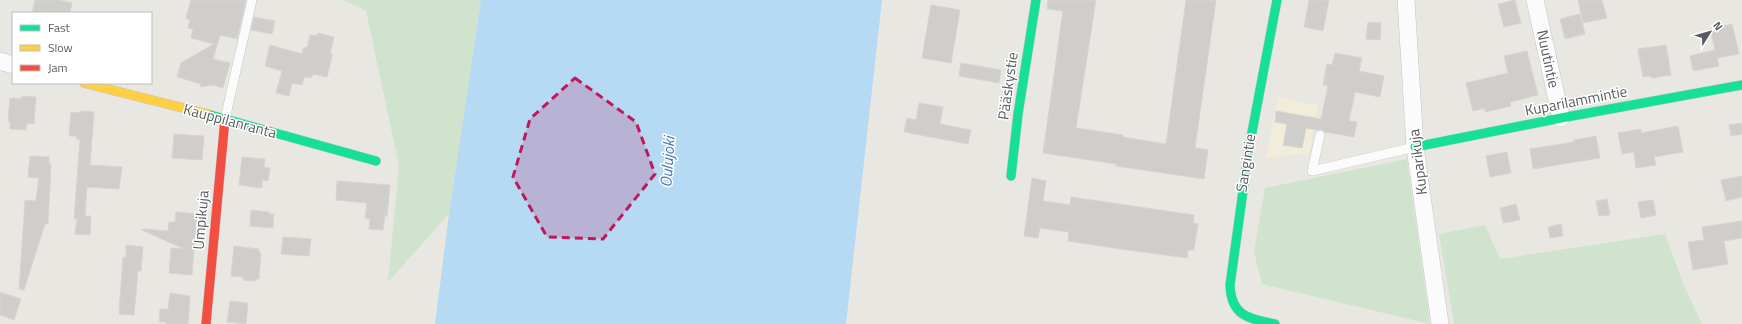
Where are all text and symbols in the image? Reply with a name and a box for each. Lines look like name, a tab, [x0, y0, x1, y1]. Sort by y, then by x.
legend	[12, 12, 152, 84]
north arrow	[1690, 12, 1730, 52]
text: Fast	[48, 18, 71, 37]
text: N	[1709, 18, 1727, 34]
street label: Nuutintie	[1531, 28, 1566, 90]
text: Slow	[48, 38, 73, 57]
street label: Pääskystie	[991, 51, 1024, 121]
text: Jam	[48, 58, 68, 77]
street label: Kuparilammintie	[1523, 79, 1629, 122]
street label: Kauppilanranta	[181, 97, 280, 144]
street label: Kuparikuja	[1402, 127, 1433, 196]
street label: Sangintie	[1230, 132, 1261, 194]
water label: Oulujoki	[653, 134, 681, 188]
street label: Umpikuja	[186, 189, 215, 251]

